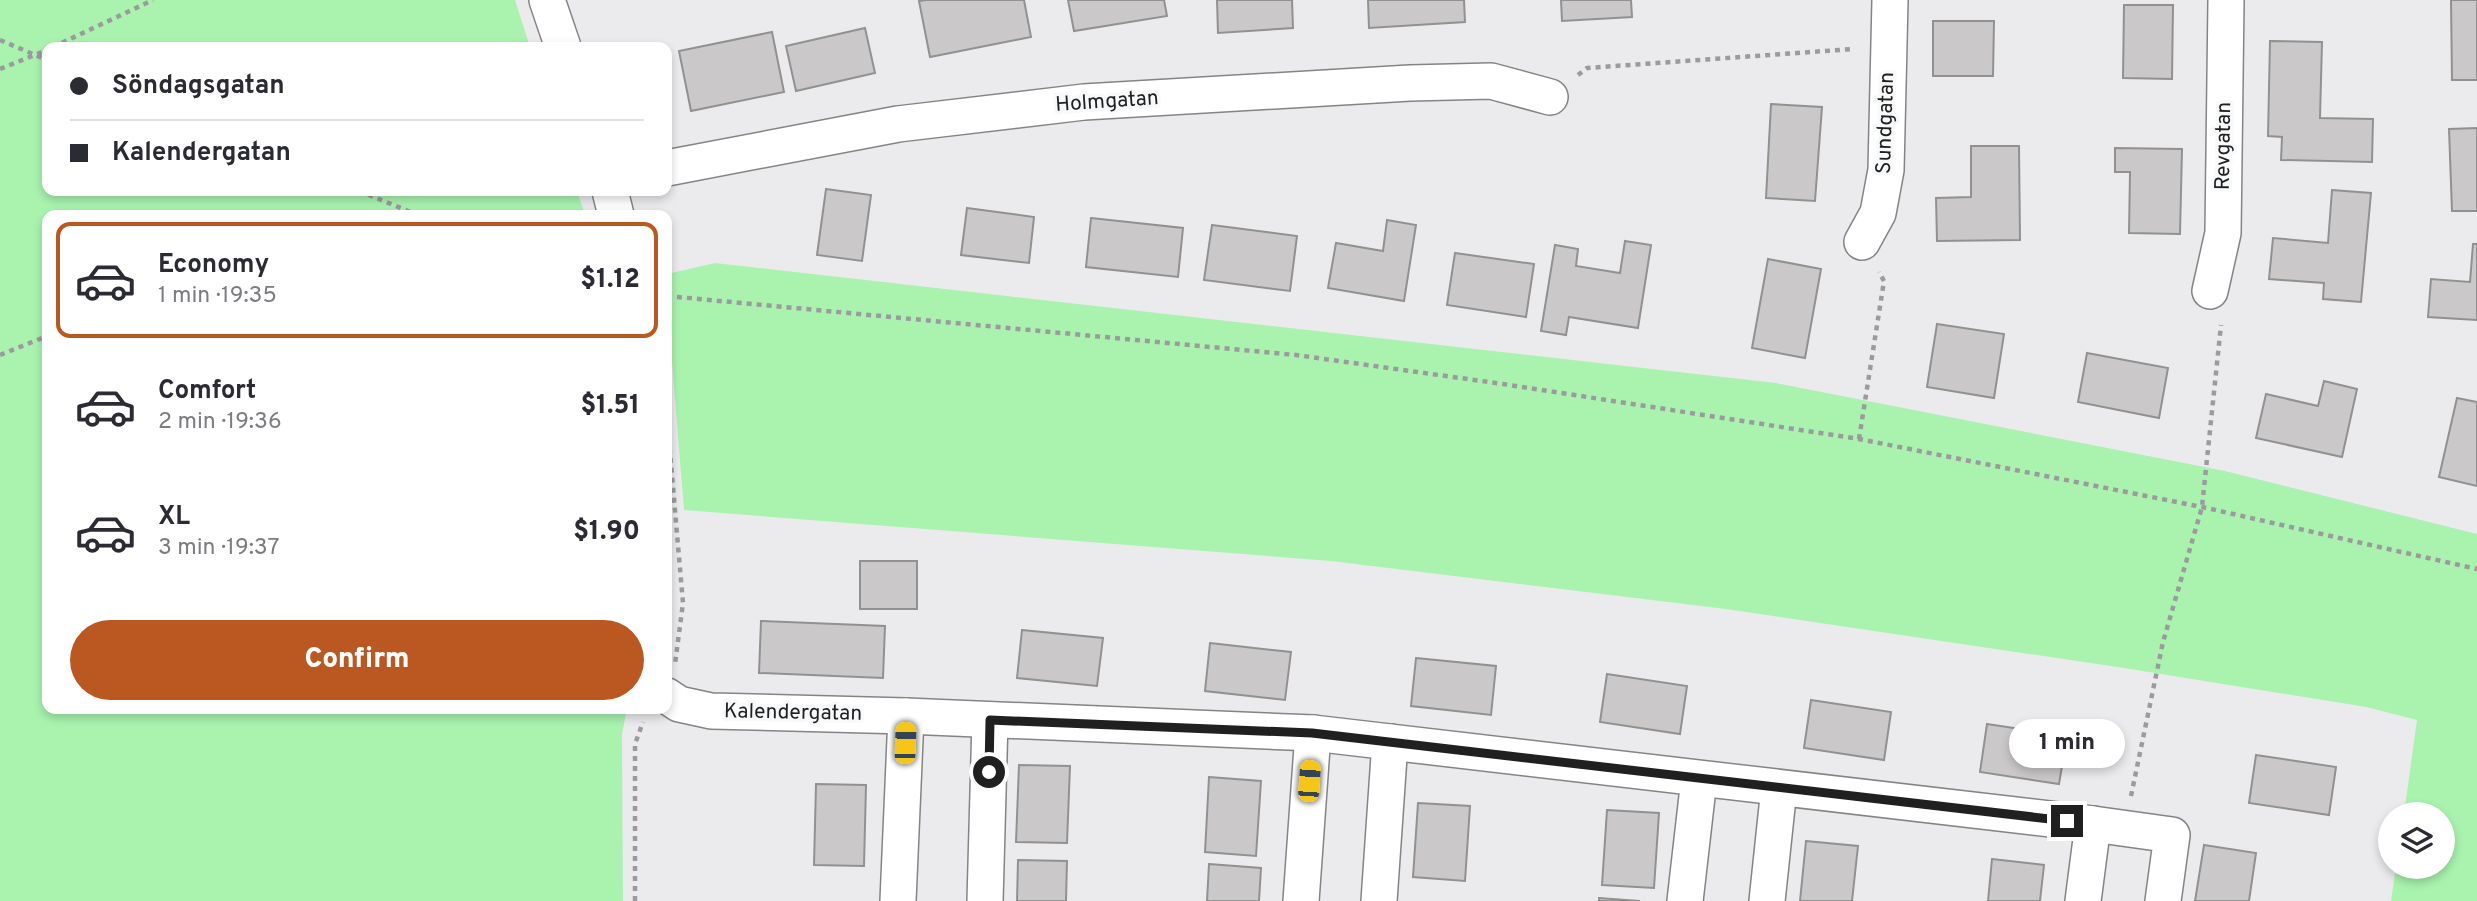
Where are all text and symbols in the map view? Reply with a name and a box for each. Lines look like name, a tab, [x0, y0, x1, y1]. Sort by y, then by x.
text: Söndagsgatan	[112, 70, 285, 103]
street label: Sundgatan	[1871, 72, 1901, 174]
street label: Holmgatan	[1054, 85, 1160, 119]
street label: Revgatan	[2210, 101, 2238, 191]
text: Kalendergatan	[112, 137, 291, 170]
icon: car	[74, 249, 137, 312]
text: Economy	[158, 249, 269, 282]
text: $1.12	[580, 264, 640, 297]
text: 1 min · 19:35	[158, 282, 277, 311]
icon: car	[74, 375, 137, 438]
text: Comfort	[158, 375, 256, 408]
text: $1.51	[580, 390, 640, 423]
text: 2 min · 19:36	[158, 408, 282, 437]
icon: car	[74, 501, 137, 564]
text: XL	[158, 501, 190, 534]
text: $1.90	[573, 516, 640, 549]
text: 3 min · 19:37	[158, 534, 279, 563]
button: Confirm	[70, 620, 644, 700]
street label: Kalendergatan	[724, 698, 862, 728]
callout: 1 min	[2009, 720, 2125, 768]
car	[894, 722, 917, 764]
text: 1 min	[2039, 729, 2095, 758]
route start	[973, 756, 1005, 788]
car	[1298, 759, 1321, 803]
map controls	[2378, 802, 2455, 879]
button: layers	[2378, 802, 2455, 879]
route end	[2051, 805, 2083, 837]

